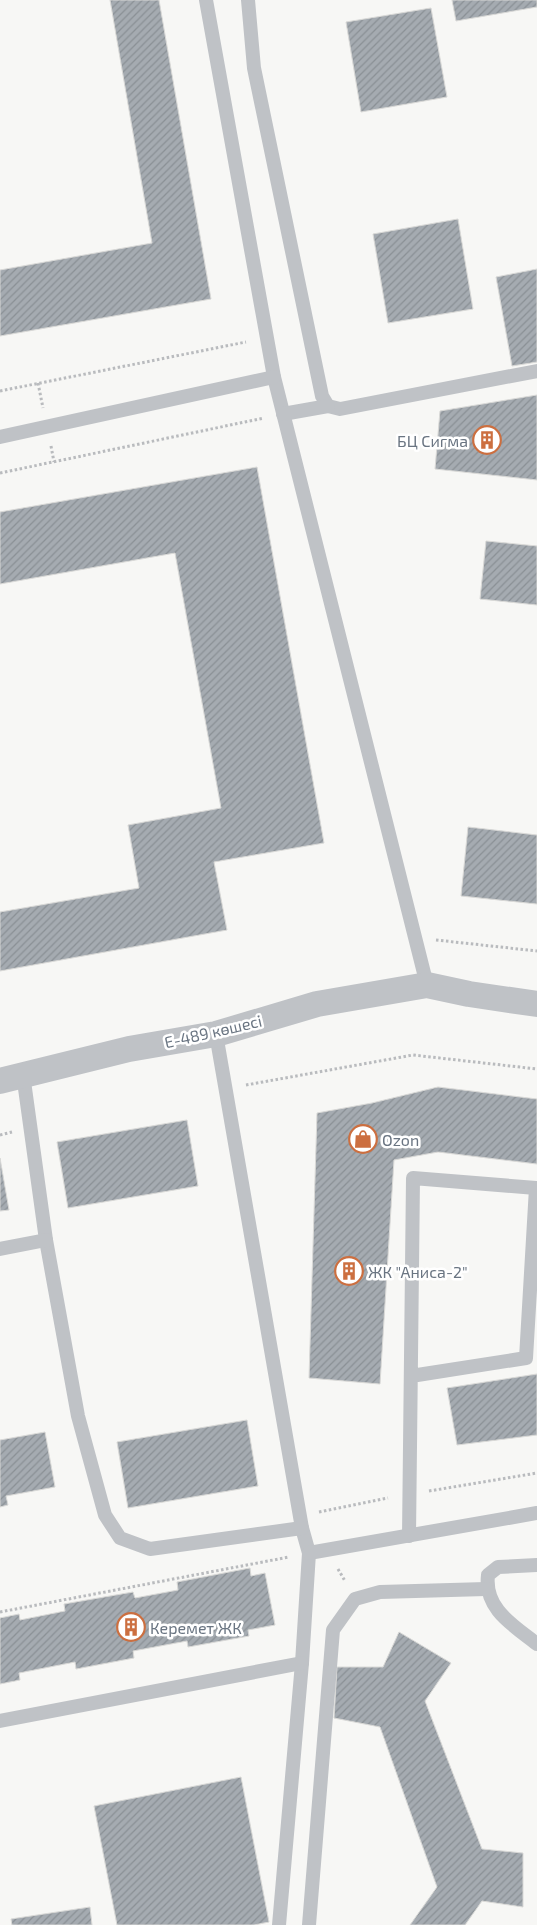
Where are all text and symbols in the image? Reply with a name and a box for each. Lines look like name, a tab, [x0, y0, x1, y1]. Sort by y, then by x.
building icon: БЦ Сигма	[472, 425, 502, 455]
place label: БЦ Сигма	[397, 431, 468, 450]
street label: Е-489 көшесі	[162, 1011, 264, 1051]
shop icon: Ozon	[348, 1124, 378, 1154]
place label: Ozon	[382, 1130, 419, 1149]
building icon: ЖК "Аниса-2"	[334, 1256, 364, 1286]
place label: ЖК "Аниса-2"	[368, 1262, 468, 1281]
building icon: Керемет ЖК	[116, 1612, 146, 1642]
place label: Керемет ЖК	[150, 1618, 242, 1637]

